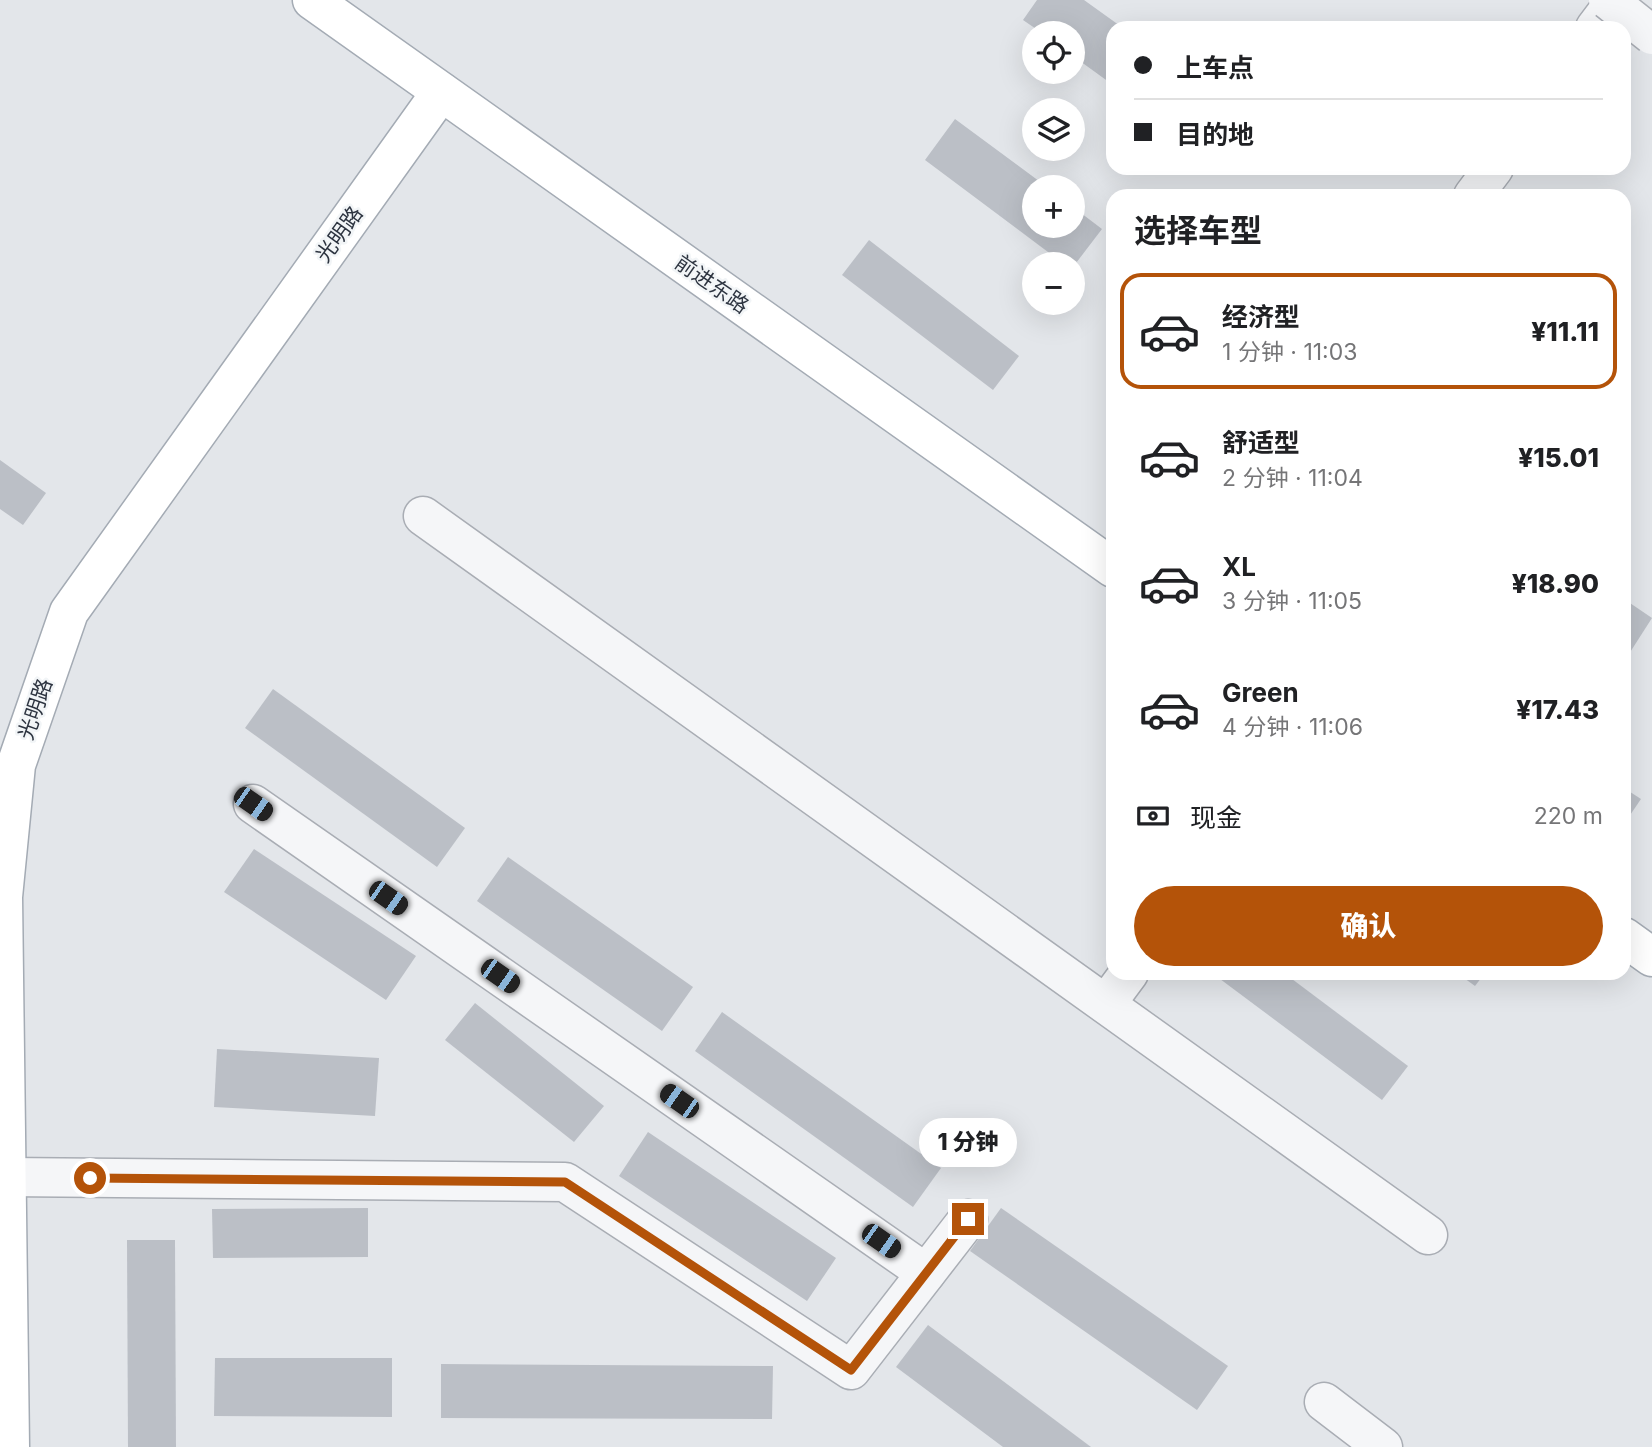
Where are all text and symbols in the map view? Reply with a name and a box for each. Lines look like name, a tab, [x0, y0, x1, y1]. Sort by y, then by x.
map controls	[1022, 21, 1085, 315]
button: locate	[1022, 21, 1085, 84]
text: 上车点	[1176, 52, 1254, 83]
button: layers	[1022, 98, 1085, 161]
text: 目的地	[1176, 119, 1254, 150]
button: +	[1022, 175, 1085, 238]
street label: 光明路	[310, 201, 368, 267]
text: 选择车型	[1134, 211, 1262, 250]
street label: 前进东路	[670, 250, 754, 318]
button: −	[1022, 252, 1085, 315]
icon: car	[1138, 300, 1201, 363]
text: 经济型	[1222, 301, 1300, 332]
text: ¥11.11	[1531, 316, 1599, 347]
text: 1 分钟 · 11:03	[1222, 338, 1357, 366]
icon: car	[1138, 426, 1201, 489]
text: 舒适型	[1222, 427, 1300, 458]
text: ¥15.01	[1518, 442, 1599, 473]
text: 2 分钟 · 11:04	[1222, 464, 1363, 492]
text: XL	[1222, 551, 1256, 582]
icon: car	[1138, 552, 1201, 615]
text: ¥18.90	[1512, 568, 1599, 599]
text: 3 分钟 · 11:05	[1222, 587, 1362, 615]
street label: 光明路	[13, 675, 57, 743]
text: Green	[1222, 677, 1299, 708]
icon: car	[1138, 678, 1201, 741]
text: ¥17.43	[1516, 694, 1599, 725]
text: 4 分钟 · 11:06	[1222, 713, 1363, 741]
car	[230, 783, 277, 825]
icon: cash	[1134, 797, 1172, 835]
text: 现金	[1190, 802, 1242, 833]
text: 220 m	[1534, 802, 1603, 830]
car	[365, 877, 412, 919]
button: 确认	[1134, 886, 1603, 966]
car	[477, 955, 524, 997]
car	[656, 1080, 703, 1122]
callout: 1 分钟	[919, 1118, 1017, 1166]
text: 1 分钟	[937, 1128, 999, 1156]
route start	[74, 1162, 106, 1194]
route end	[952, 1203, 984, 1235]
car	[858, 1220, 905, 1262]

